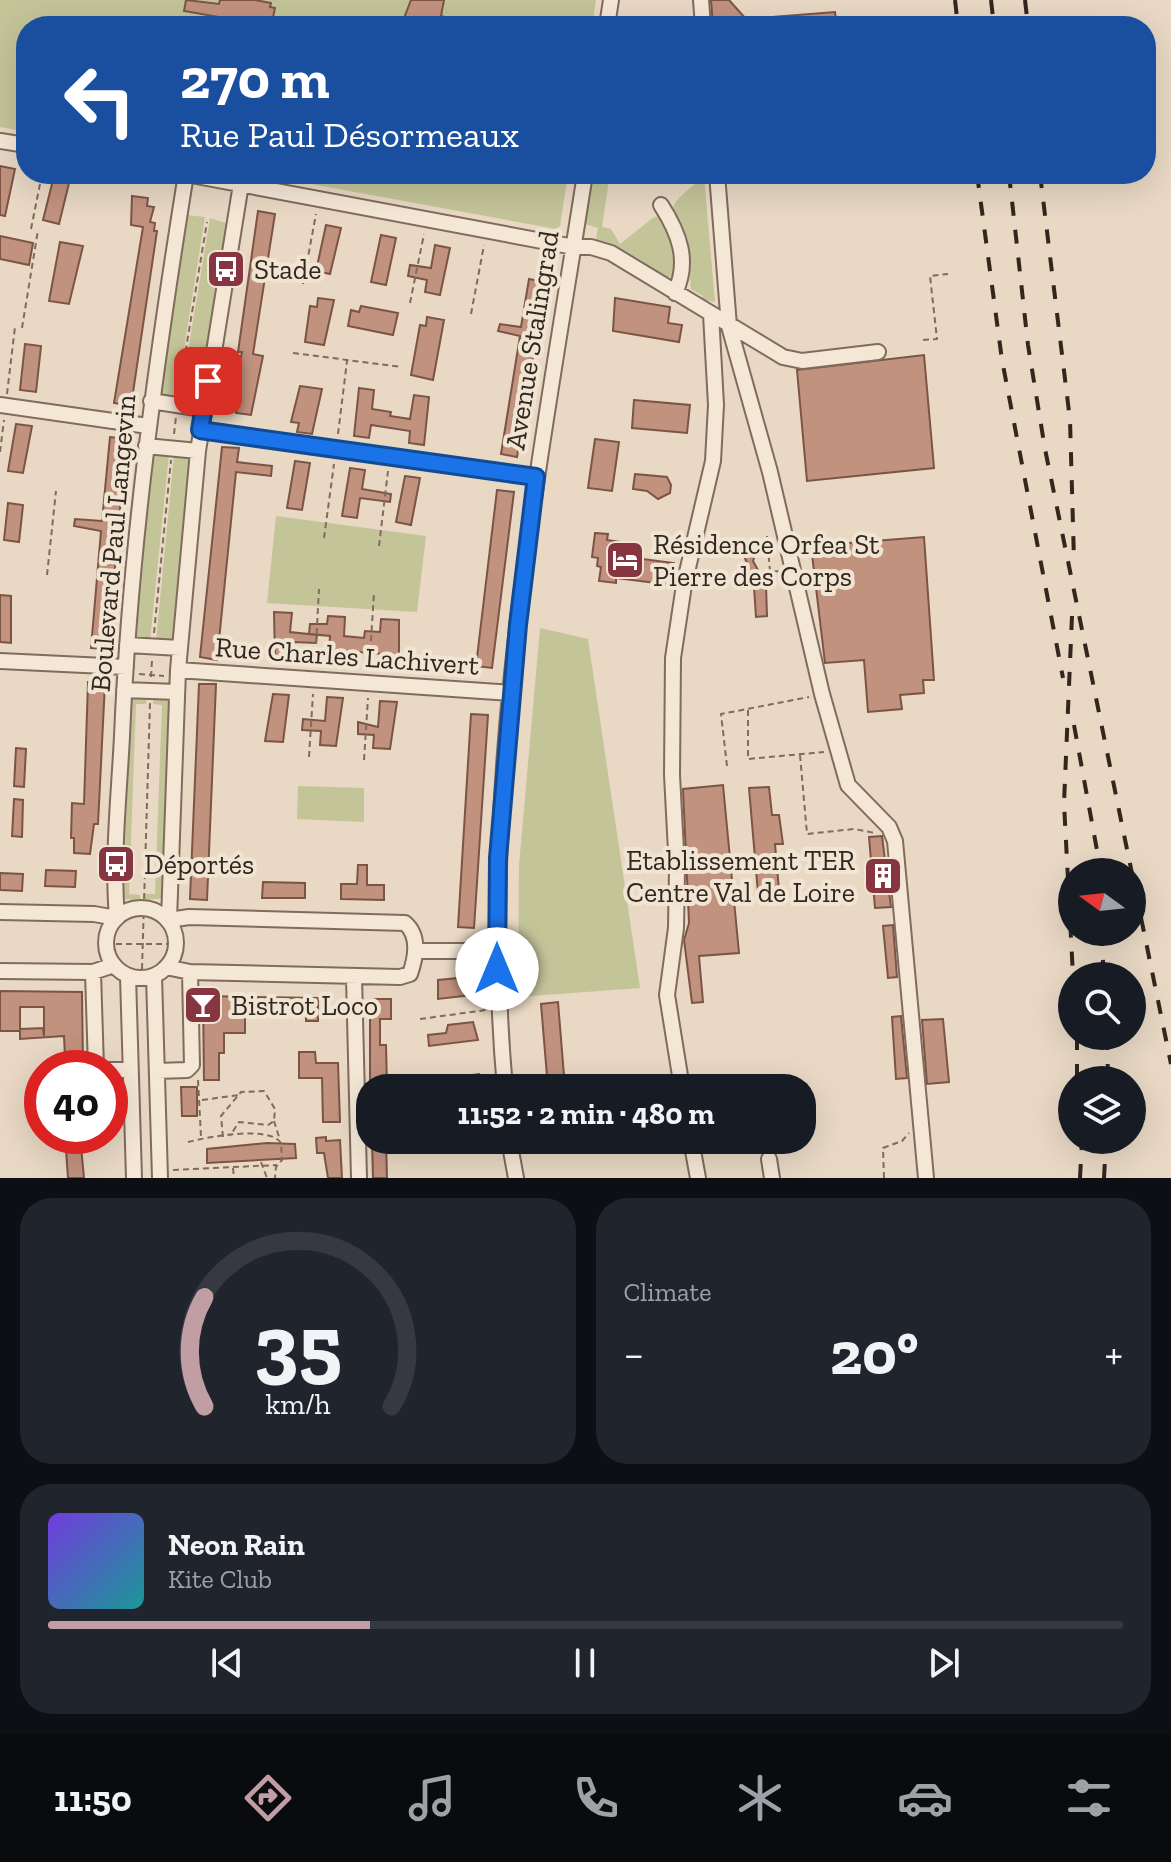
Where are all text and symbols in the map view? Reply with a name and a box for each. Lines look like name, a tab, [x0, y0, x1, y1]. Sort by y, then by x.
text: 270 m	[180, 45, 330, 112]
icon: left	[48, 48, 152, 152]
text: Rue Paul Désormeaux	[180, 113, 519, 156]
street label: Avenue Stalingrad	[498, 228, 566, 452]
bus stop icon: Stade	[205, 248, 247, 290]
place label: Stade	[254, 253, 321, 286]
pin	[174, 347, 242, 415]
icon: arrive	[186, 359, 230, 403]
street label: Boulevard Paul Langevin	[84, 393, 142, 693]
place label: Résidence Orfea St Pierre des Corps	[653, 528, 880, 593]
hotel icon: Résidence Orfea St Pierre des Corps	[604, 539, 646, 581]
street label: Rue Charles Lachivert	[214, 630, 481, 682]
bus stop icon: Déportés	[95, 843, 137, 885]
place label: Etablissement TER Centre Val de Loire	[626, 844, 855, 909]
place label: Déportés	[144, 848, 254, 881]
building icon: Etablissement TER Centre Val de Loire	[862, 855, 904, 897]
north arrow	[1058, 858, 1146, 946]
map controls	[1058, 858, 1146, 1154]
position arrow	[455, 927, 539, 1011]
button: search	[1058, 962, 1146, 1050]
bar icon: Bistrot Loco	[182, 984, 224, 1026]
place label: Bistrot Loco	[231, 989, 378, 1022]
speed limit sign: 40	[24, 1050, 128, 1154]
button: layers	[1058, 1066, 1146, 1154]
text: 11:52 · 2 min · 480 m	[458, 1096, 714, 1132]
text: Climate	[624, 1276, 711, 1308]
text: 35	[254, 1294, 342, 1394]
text: 20°	[830, 1317, 919, 1389]
text: −	[624, 1327, 644, 1380]
text: +	[1104, 1327, 1123, 1380]
text: km/h	[265, 1387, 330, 1421]
text: Neon Rain	[168, 1527, 305, 1563]
text: Kite Club	[168, 1563, 272, 1595]
icon: previous	[205, 1641, 249, 1685]
icon: pause	[563, 1641, 607, 1685]
icon: next	[922, 1641, 966, 1685]
icon: directions	[240, 1770, 296, 1826]
icon: music	[404, 1770, 460, 1826]
icon: phone	[568, 1770, 624, 1826]
icon: climate	[732, 1770, 788, 1826]
icon: car	[897, 1770, 953, 1826]
icon: filters	[1061, 1770, 1117, 1826]
text: 11:50	[54, 1777, 132, 1820]

